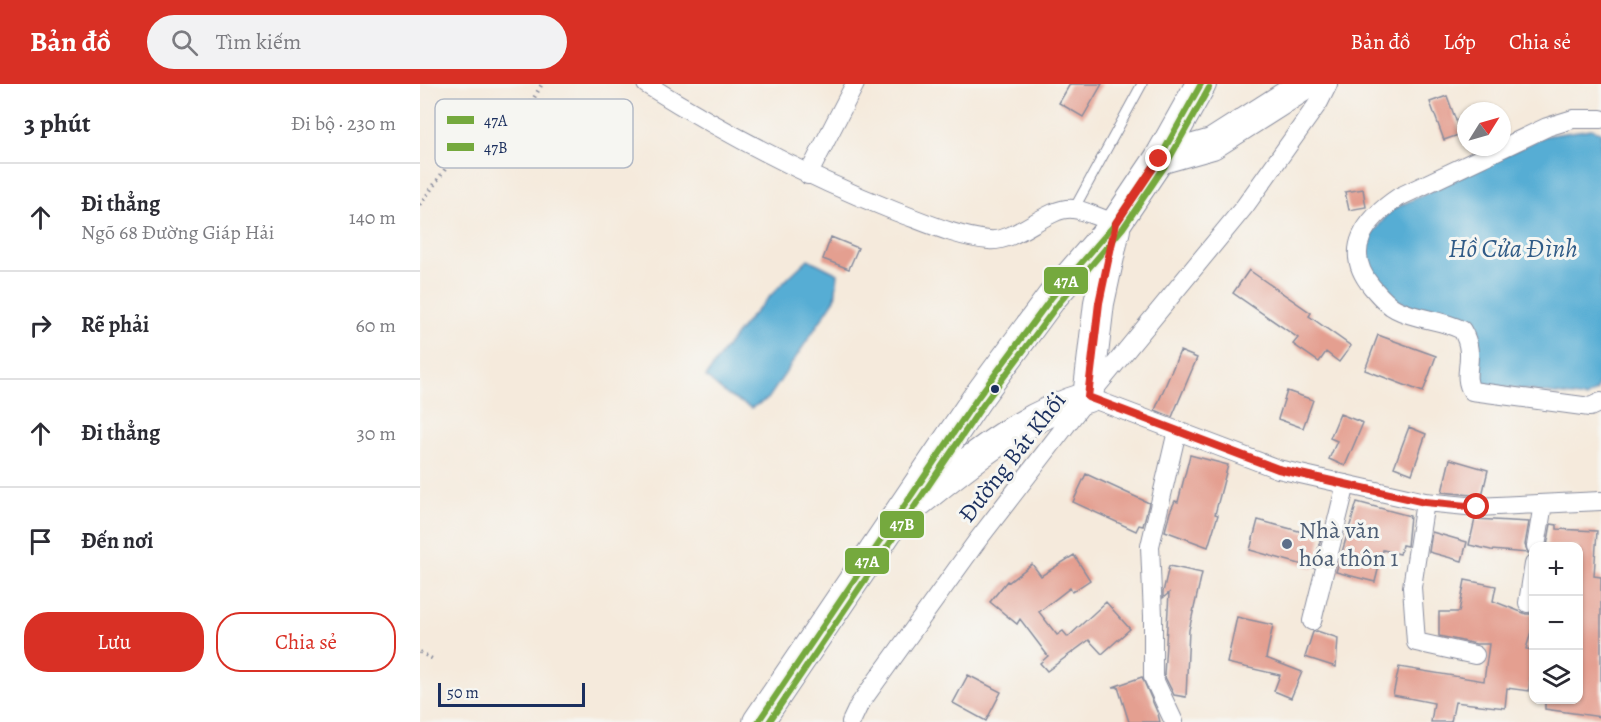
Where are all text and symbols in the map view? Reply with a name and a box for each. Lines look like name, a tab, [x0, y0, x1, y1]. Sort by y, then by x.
search box	[147, 15, 567, 69]
text: Bản đồ	[30, 23, 111, 61]
icon: search	[168, 26, 201, 59]
text: Tìm kiếm	[216, 27, 301, 57]
text: Bản đồ	[1351, 28, 1410, 56]
text: Lớp	[1443, 28, 1476, 56]
text: Chia sẻ	[1509, 28, 1571, 56]
legend	[435, 99, 633, 168]
north arrow	[1457, 102, 1511, 156]
text: 3 phút	[24, 106, 91, 141]
text: Đi bộ · 230 m	[291, 110, 396, 137]
text: 47A	[484, 110, 508, 132]
text: 47B	[484, 137, 508, 159]
route end	[1145, 145, 1171, 171]
text: Đi thẳng	[81, 189, 160, 219]
icon: ahead	[24, 201, 57, 234]
text: 140 m	[349, 204, 396, 231]
text: Ngõ 68 Đường Giáp Hải	[81, 219, 274, 246]
water label: Hồ Cửa Đình	[1448, 231, 1578, 266]
line badge: 47A	[1043, 266, 1089, 295]
text: 47A	[1054, 271, 1079, 293]
icon: right	[24, 309, 57, 342]
text: Rẽ phải	[81, 310, 149, 340]
text: 60 m	[356, 312, 396, 339]
unlabelled marker	[989, 383, 1001, 395]
street label: Đường Bát Khối	[951, 385, 1073, 529]
icon: ahead	[24, 417, 57, 450]
text: Đi thẳng	[81, 418, 160, 448]
text: 30 m	[356, 420, 396, 447]
route start	[1463, 493, 1489, 519]
line badge: 47B	[879, 510, 925, 539]
text: 47B	[890, 514, 914, 536]
place label: Nhà văn hóa thôn 1	[1299, 514, 1399, 574]
icon: arrive	[24, 525, 57, 558]
text: Đến nơi	[81, 526, 153, 556]
marker: Nhà văn hóa thôn 1	[1280, 537, 1294, 551]
map controls	[1529, 542, 1583, 704]
button: +	[1529, 542, 1583, 596]
line badge: 47A	[844, 547, 890, 575]
text: 47A	[855, 551, 880, 573]
button: −	[1529, 596, 1583, 650]
button: Lưu	[24, 612, 204, 672]
button: Chia sẻ	[216, 612, 396, 672]
button: layers	[1529, 650, 1583, 704]
scale bar	[438, 680, 585, 708]
text: 50 m	[447, 682, 479, 704]

